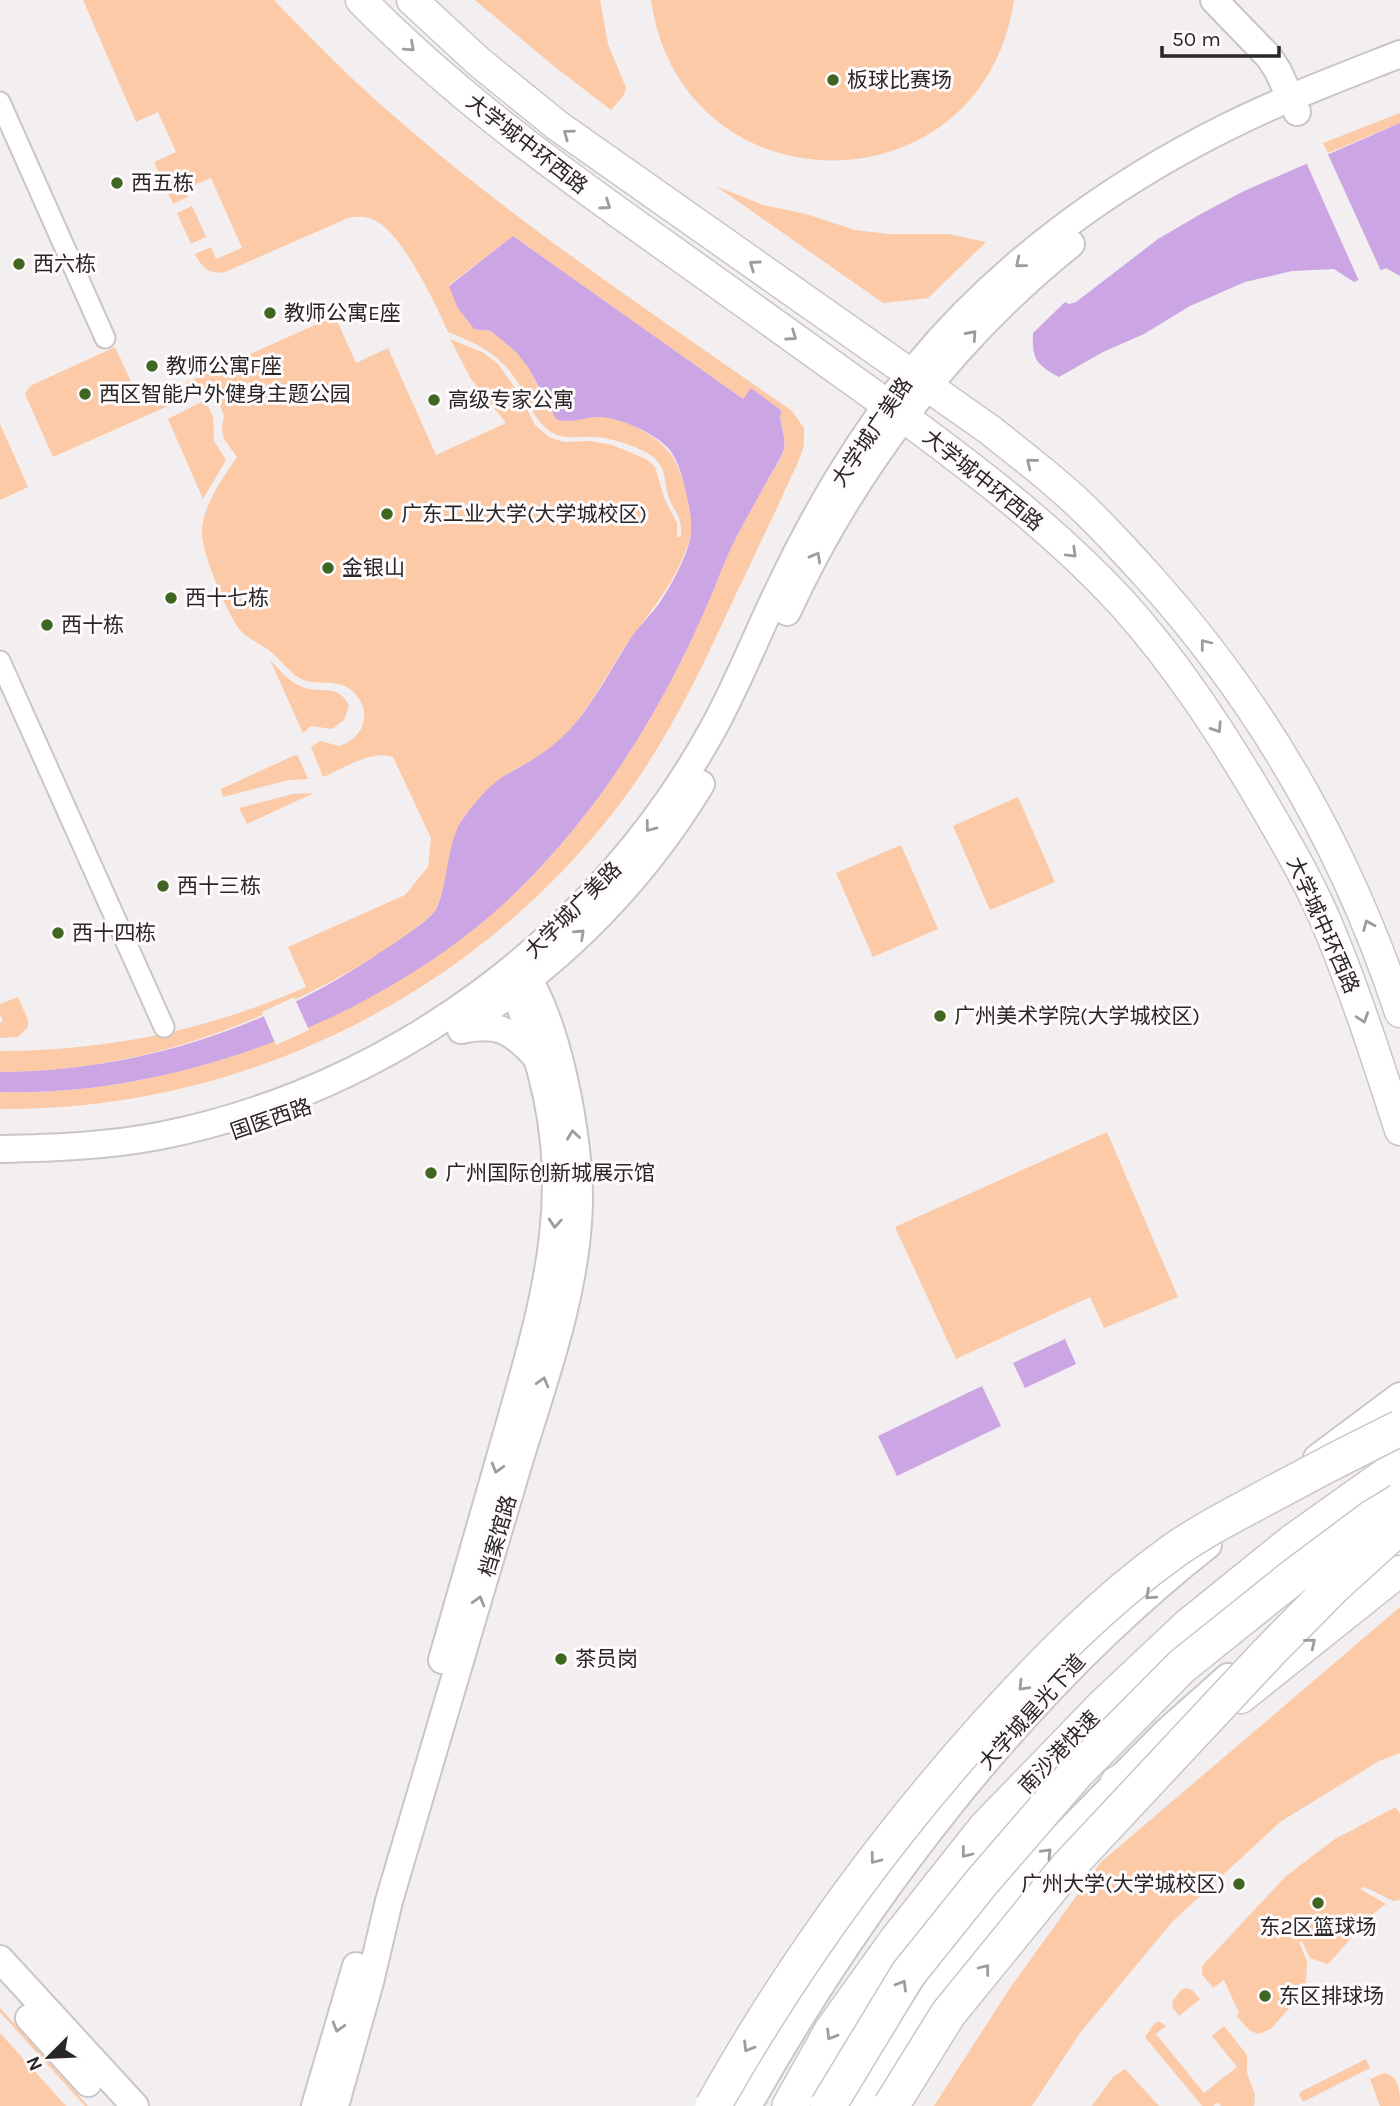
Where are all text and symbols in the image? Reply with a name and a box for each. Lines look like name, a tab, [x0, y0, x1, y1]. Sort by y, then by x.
scale bar	[1162, 14, 1279, 58]
text: 50 m	[1172, 27, 1221, 51]
one-way arrow	[402, 39, 415, 51]
place label: 板球比赛场	[847, 68, 952, 92]
marker: 板球比赛场	[825, 72, 841, 88]
street label: 大学城中环西路	[462, 89, 592, 199]
one-way arrow	[563, 129, 576, 142]
place label: 西五栋	[131, 171, 194, 195]
marker: 西五栋	[109, 175, 125, 191]
one-way arrow	[598, 197, 611, 209]
place label: 西六栋	[33, 252, 96, 276]
one-way arrow	[1015, 254, 1028, 267]
marker: 西六栋	[11, 256, 27, 272]
one-way arrow	[749, 261, 762, 273]
place label: 教师公寓E座	[284, 301, 401, 325]
marker: 教师公寓E座	[262, 305, 278, 321]
one-way arrow	[784, 328, 797, 340]
one-way arrow	[964, 330, 977, 343]
place label: 教师公寓F座	[166, 354, 282, 378]
marker: 教师公寓F座	[144, 358, 160, 374]
street label: 大学城广美路	[827, 373, 917, 491]
place label: 西区智能户外健身主题公园	[99, 382, 351, 406]
marker: 西区智能户外健身主题公园	[77, 386, 93, 402]
place label: 高级专家公寓	[448, 388, 574, 412]
marker: 高级专家公寓	[426, 392, 442, 408]
street label: 大学城中环西路	[918, 424, 1048, 536]
one-way arrow	[1027, 459, 1040, 471]
place label: 广东工业大学(大学城校区)	[401, 502, 647, 526]
marker: 广东工业大学(大学城校区)	[379, 506, 395, 522]
one-way arrow	[1064, 545, 1077, 558]
one-way arrow	[808, 552, 821, 564]
place label: 金银山	[342, 556, 405, 580]
marker: 金银山	[320, 560, 336, 576]
place label: 西十七栋	[185, 586, 269, 610]
marker: 西十七栋	[163, 590, 179, 606]
place label: 西十栋	[61, 613, 124, 637]
marker: 西十栋	[39, 617, 55, 633]
one-way arrow	[1201, 640, 1214, 652]
one-way arrow	[1209, 720, 1222, 733]
one-way arrow	[646, 819, 659, 832]
street label: 大学城中环西路	[1282, 853, 1364, 997]
street label: 大学城广美路	[520, 857, 626, 963]
place label: 西十三栋	[177, 874, 261, 898]
marker: 西十三栋	[155, 878, 171, 894]
one-way arrow	[1362, 920, 1376, 932]
place label: 西十四栋	[72, 921, 156, 945]
marker: 西十四栋	[50, 925, 66, 941]
one-way arrow	[572, 930, 585, 943]
place label: 广州美术学院(大学城校区)	[954, 1004, 1200, 1028]
marker: 广州美术学院(大学城校区)	[932, 1008, 948, 1024]
one-way arrow	[1355, 1012, 1369, 1024]
street label: 国医西路	[227, 1094, 315, 1144]
one-way arrow	[566, 1129, 581, 1141]
place label: 广州国际创新城展示馆	[445, 1161, 655, 1185]
marker: 广州国际创新城展示馆	[423, 1165, 439, 1181]
one-way arrow	[548, 1218, 563, 1229]
one-way arrow	[534, 1377, 549, 1389]
one-way arrow	[491, 1462, 505, 1474]
street label: 档案馆路	[475, 1492, 521, 1580]
one-way arrow	[1145, 1587, 1158, 1599]
one-way arrow	[470, 1595, 485, 1607]
one-way arrow	[1303, 1638, 1315, 1651]
place label: 茶员岗	[575, 1647, 638, 1671]
street label: 大学城星光下道	[974, 1649, 1090, 1775]
marker: 茶员岗	[553, 1651, 569, 1667]
one-way arrow	[1019, 1678, 1031, 1690]
street label: 南沙港快速	[1014, 1706, 1104, 1798]
one-way arrow	[962, 1845, 975, 1857]
one-way arrow	[1038, 1848, 1051, 1861]
one-way arrow	[871, 1851, 883, 1863]
place label: 广州大学(大学城校区)	[1021, 1872, 1225, 1896]
marker: 广州大学(大学城校区)	[1231, 1876, 1247, 1892]
marker: 东2区篮球场	[1310, 1895, 1326, 1911]
place label: 东2区篮球场	[1259, 1915, 1377, 1939]
one-way arrow	[976, 1964, 989, 1976]
one-way arrow	[893, 1979, 906, 1992]
place label: 东区排球场	[1279, 1984, 1384, 2008]
marker: 东区排球场	[1257, 1988, 1273, 2004]
one-way arrow	[332, 2021, 346, 2033]
north arrow	[14, 2022, 84, 2092]
one-way arrow	[826, 2027, 839, 2040]
one-way arrow	[743, 2039, 756, 2052]
text: N	[22, 2053, 47, 2074]

